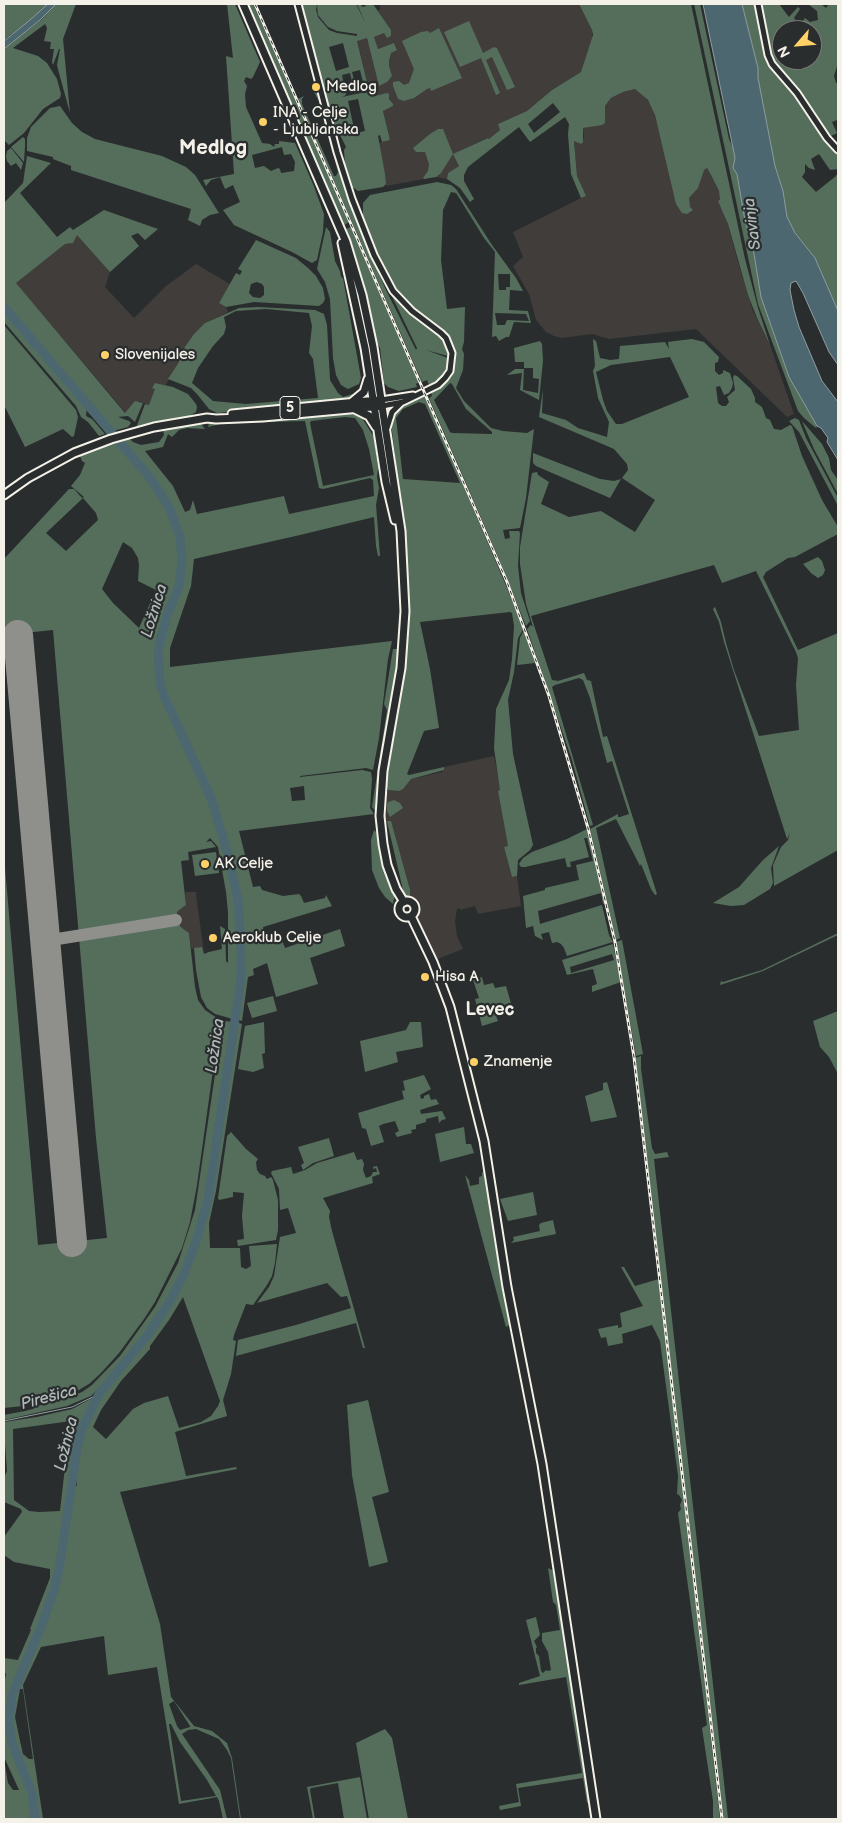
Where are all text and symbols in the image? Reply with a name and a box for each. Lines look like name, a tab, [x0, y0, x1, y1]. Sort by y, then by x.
north arrow	[772, 20, 822, 70]
text: N	[774, 43, 794, 60]
place label: Medlog	[326, 78, 377, 96]
marker: Medlog	[310, 81, 322, 93]
place label: INA - Celje - Ljubljanska	[273, 104, 359, 139]
marker: INA - Celje - Ljubljanska	[257, 116, 269, 128]
district label: Medlog	[179, 137, 247, 161]
water label: Savinja	[740, 197, 766, 251]
place label: Slovenijales	[115, 346, 195, 364]
marker: Slovenijales	[99, 349, 111, 361]
road number: 5	[280, 396, 300, 419]
water label: Ložnica	[138, 582, 172, 640]
place label: AK Celje	[215, 855, 273, 873]
marker: AK Celje	[199, 858, 211, 870]
place label: Aeroklub Celje	[223, 929, 321, 947]
marker: Aeroklub Celje	[207, 932, 219, 944]
place label: Hisa A	[435, 968, 479, 986]
marker: Hisa A	[419, 971, 431, 983]
district label: Levec	[466, 999, 514, 1021]
water label: Ložnica	[203, 1017, 229, 1075]
place label: Znamenje	[484, 1053, 552, 1071]
marker: Znamenje	[468, 1056, 480, 1068]
water label: Pirešica	[19, 1381, 79, 1415]
water label: Ložnica	[51, 1415, 83, 1473]

